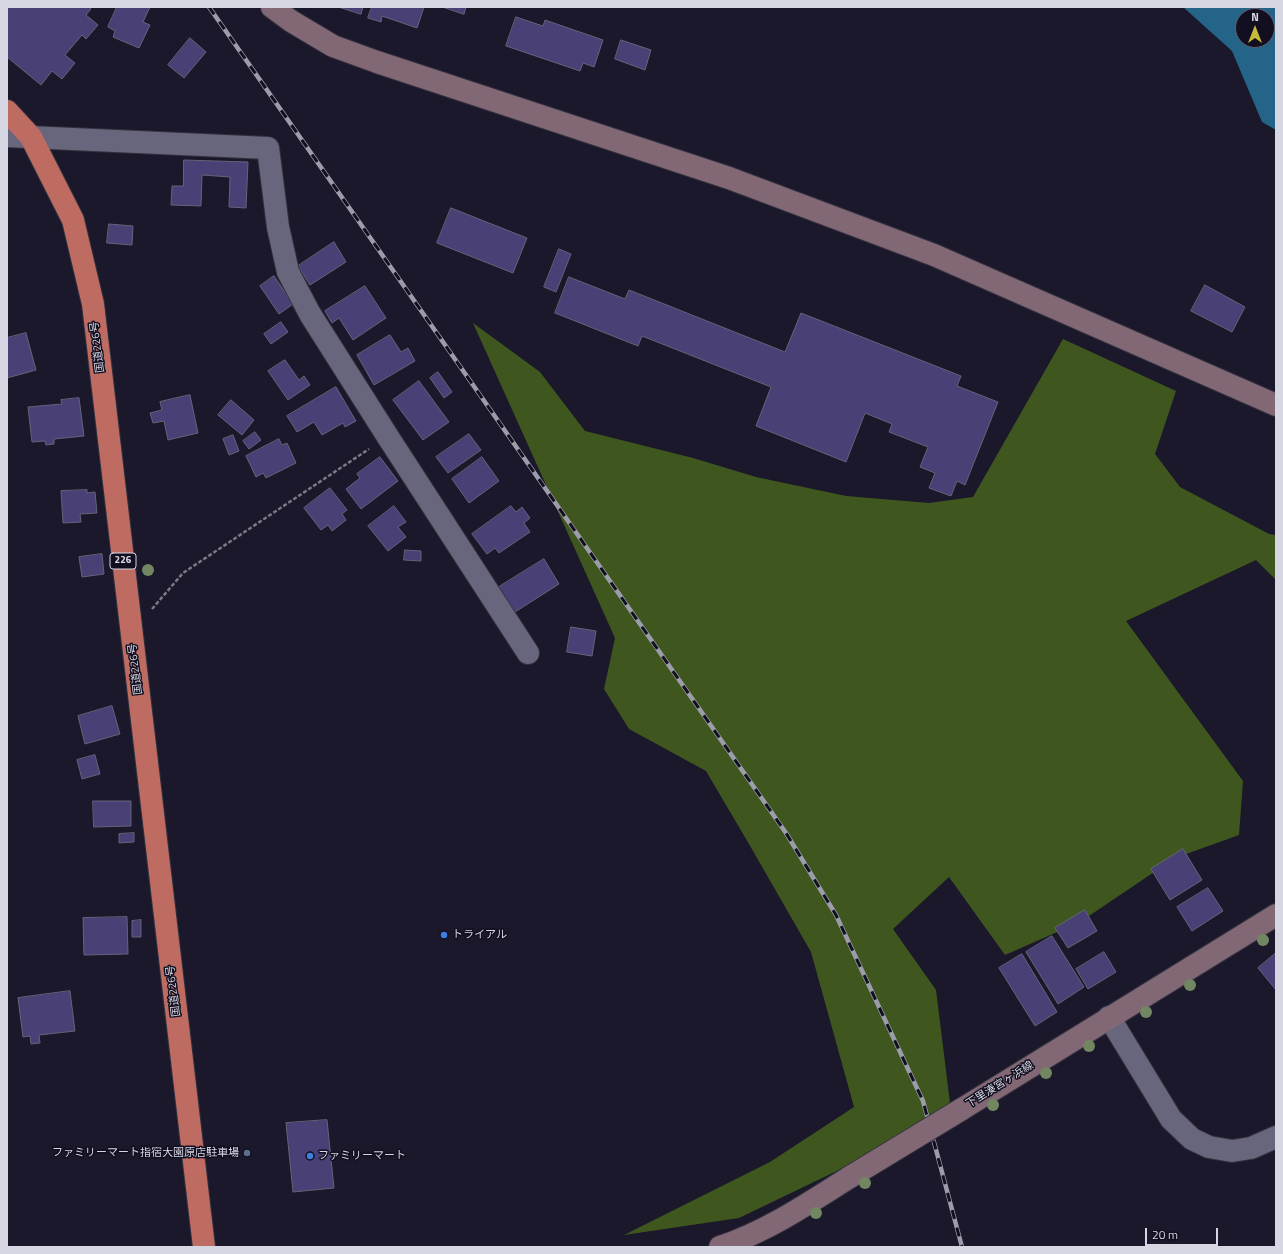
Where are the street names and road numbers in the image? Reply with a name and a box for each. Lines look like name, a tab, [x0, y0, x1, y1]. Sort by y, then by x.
street label: 国道226号	[88, 321, 108, 373]
road number: 226	[110, 553, 136, 569]
street label: 国道226号	[126, 643, 146, 695]
street label: 国道226号	[164, 965, 184, 1017]
street label: 下里湊宮ヶ浜線	[964, 1059, 1036, 1111]

